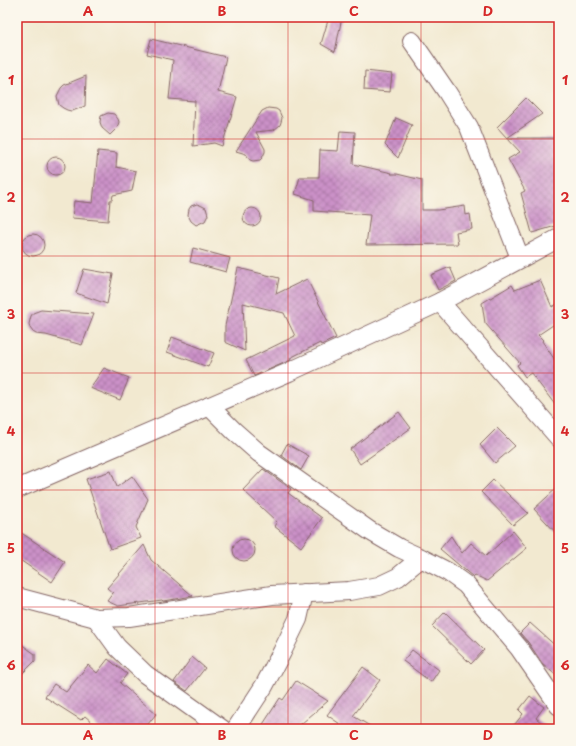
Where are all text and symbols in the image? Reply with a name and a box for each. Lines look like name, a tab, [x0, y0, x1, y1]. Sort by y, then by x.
text: A	[83, 1, 93, 20]
text: B	[218, 1, 227, 20]
text: C	[349, 1, 359, 20]
text: D	[483, 1, 493, 20]
text: 1	[8, 70, 14, 89]
text: 1	[562, 70, 568, 89]
text: 2	[6, 187, 16, 206]
text: 2	[560, 187, 570, 206]
text: 3	[7, 304, 16, 323]
text: 3	[561, 304, 570, 323]
text: 4	[7, 421, 16, 440]
text: 4	[561, 421, 570, 440]
text: 5	[7, 538, 15, 557]
text: 5	[561, 538, 569, 557]
text: 6	[6, 655, 16, 674]
text: 6	[560, 655, 570, 674]
text: A	[83, 725, 93, 744]
text: B	[218, 725, 227, 744]
text: C	[349, 725, 359, 744]
text: D	[483, 725, 493, 744]

